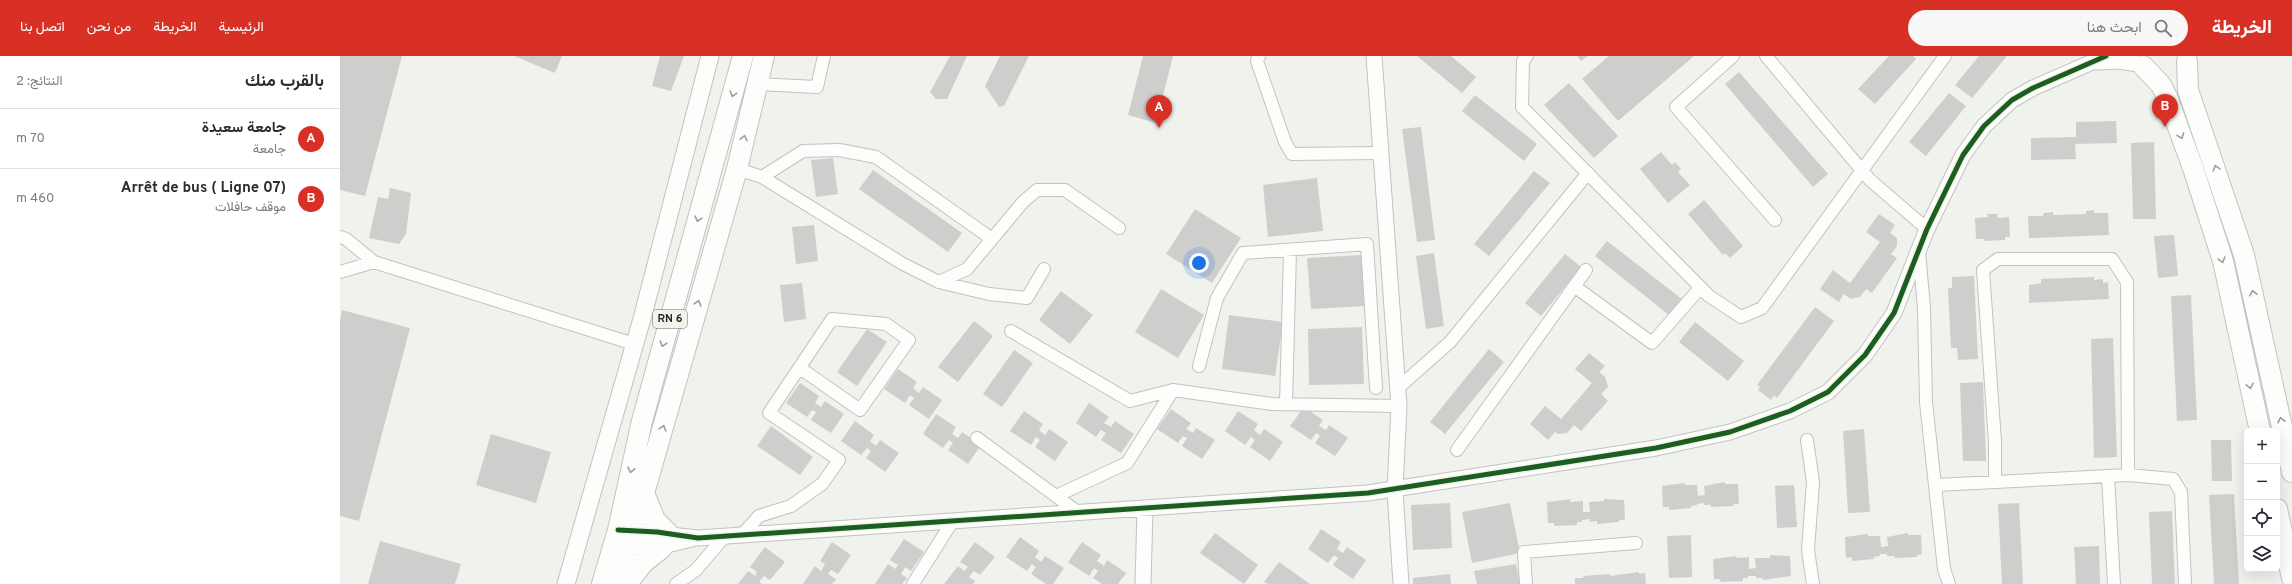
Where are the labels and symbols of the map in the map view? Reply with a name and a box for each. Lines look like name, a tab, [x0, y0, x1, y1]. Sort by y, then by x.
one-way arrow	[729, 90, 738, 97]
pin: B	[2152, 94, 2178, 127]
pin: A	[1146, 95, 1172, 128]
one-way arrow	[2177, 132, 2185, 139]
one-way arrow	[740, 134, 748, 141]
one-way arrow	[2212, 165, 2221, 172]
one-way arrow	[694, 215, 703, 222]
your location	[1189, 253, 1209, 273]
one-way arrow	[2217, 256, 2226, 263]
one-way arrow	[2249, 290, 2257, 296]
one-way arrow	[694, 300, 702, 307]
road number: RN 6	[653, 310, 687, 328]
one-way arrow	[659, 340, 668, 347]
one-way arrow	[2246, 383, 2254, 390]
one-way arrow	[2277, 417, 2285, 423]
one-way arrow	[658, 425, 667, 432]
one-way arrow	[628, 467, 636, 473]

